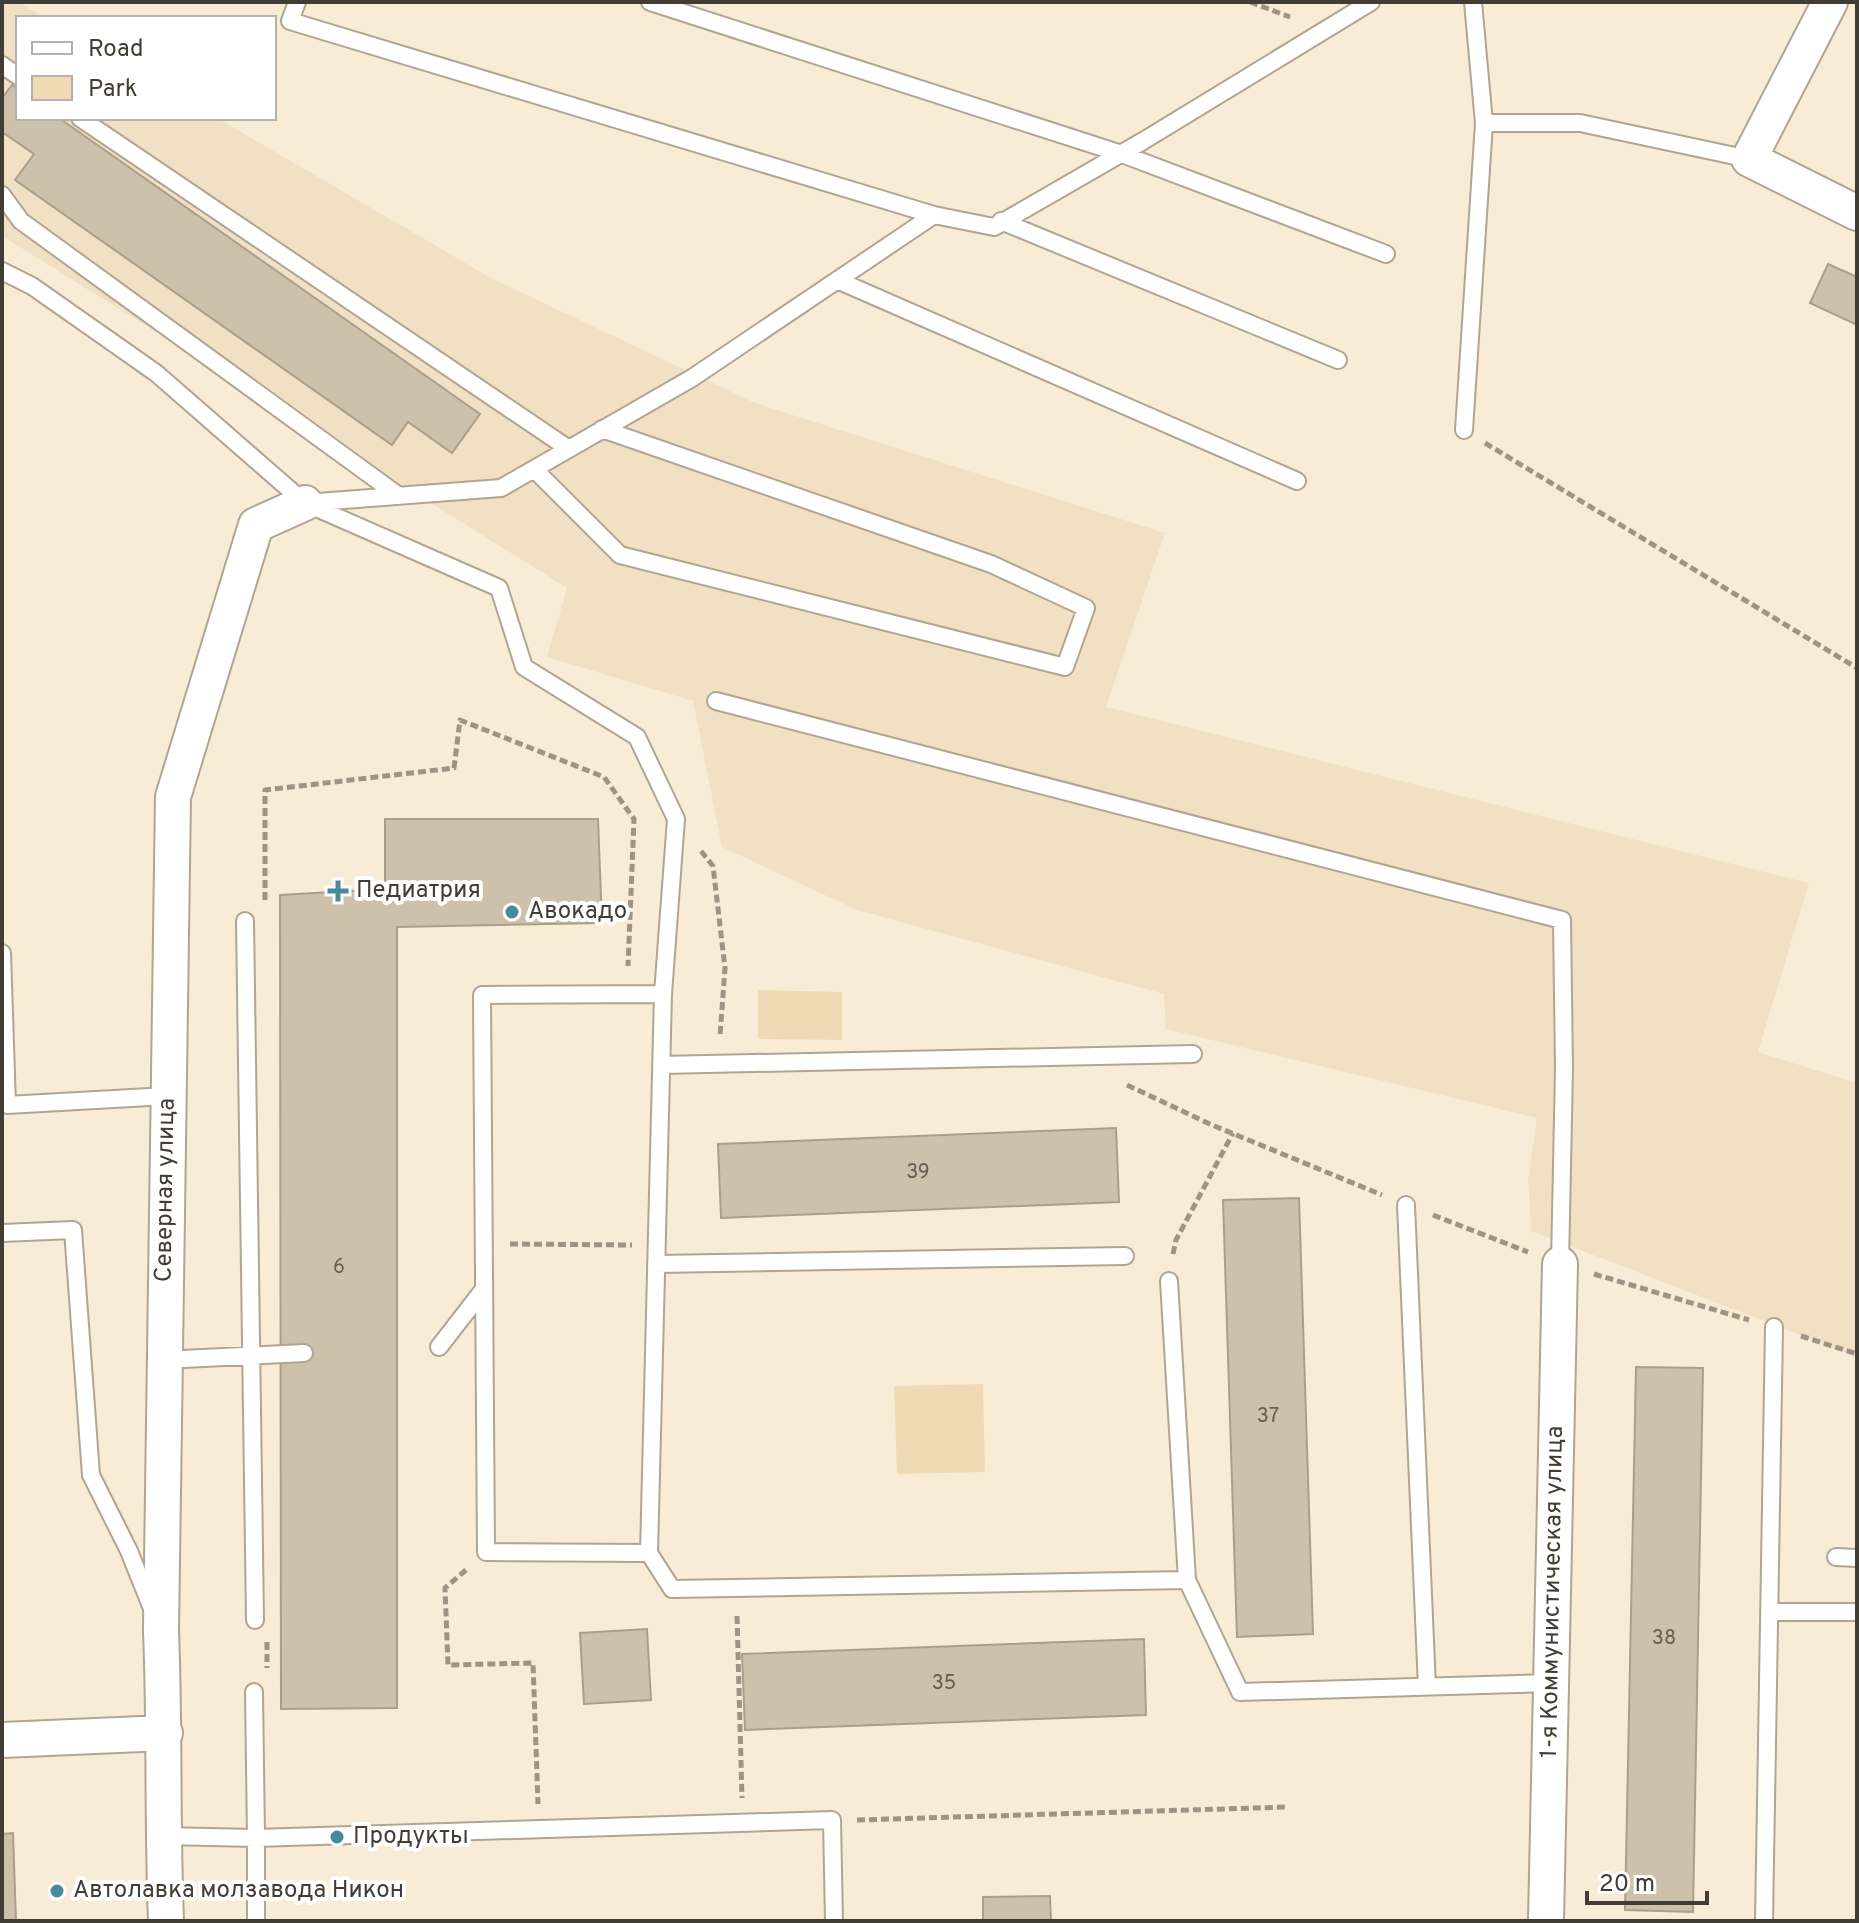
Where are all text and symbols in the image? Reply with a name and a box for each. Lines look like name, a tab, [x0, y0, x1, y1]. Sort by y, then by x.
legend	[16, 16, 276, 120]
text: Road	[88, 35, 144, 65]
text: Park	[88, 75, 138, 105]
place label: Педиатрия	[356, 876, 481, 906]
marker: Педиатрия	[327, 880, 349, 902]
place label: Авокадо	[528, 897, 627, 927]
marker: Авокадо	[503, 903, 521, 921]
street label: Северная улица	[149, 1098, 183, 1282]
house number: 39	[906, 1160, 930, 1186]
house number: 6	[333, 1255, 345, 1281]
house number: 37	[1257, 1404, 1279, 1430]
street label: 1-я Коммунистическая улица	[1535, 1426, 1571, 1758]
house number: 38	[1652, 1626, 1676, 1652]
house number: 35	[932, 1671, 956, 1697]
place label: Продукты	[353, 1822, 469, 1852]
marker: Продукты	[328, 1828, 346, 1846]
scale bar	[1587, 1855, 1707, 1905]
text: 20 m	[1599, 1870, 1655, 1900]
place label: Автолавка молзавода Никон	[73, 1876, 404, 1906]
marker: Автолавка молзавода Никон	[48, 1882, 66, 1900]

